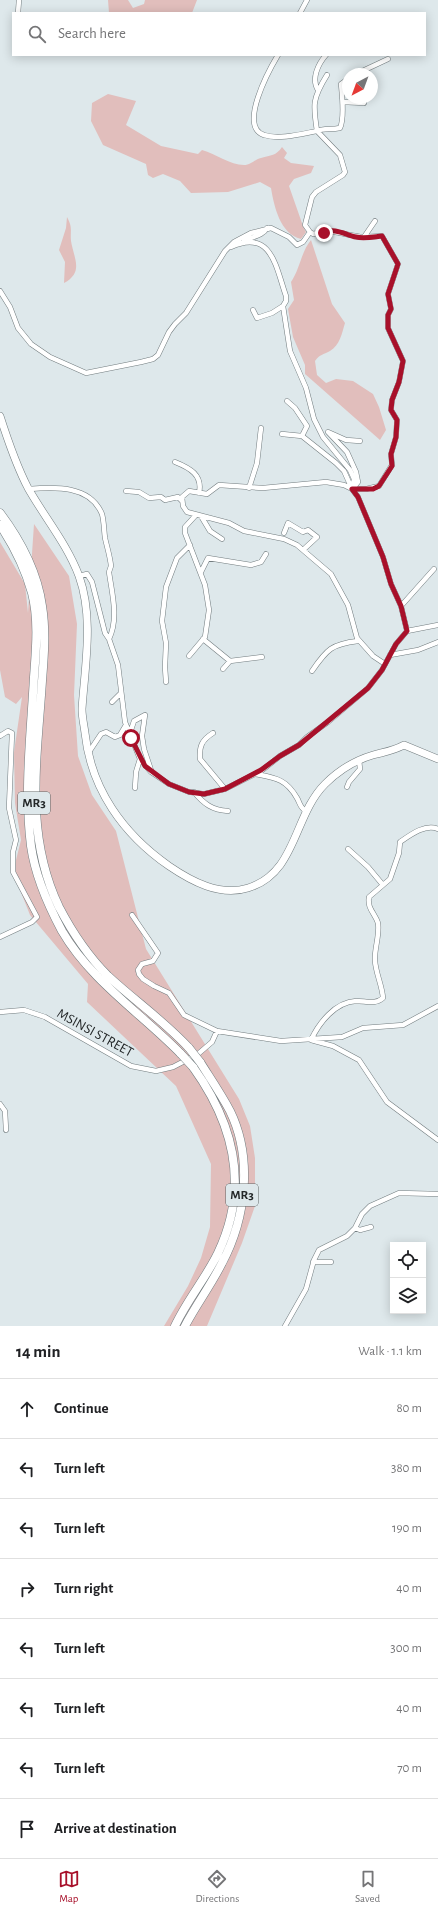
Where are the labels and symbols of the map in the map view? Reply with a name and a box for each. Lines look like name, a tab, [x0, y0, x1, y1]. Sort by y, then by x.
north arrow	[342, 68, 378, 104]
route end	[315, 224, 333, 242]
route start	[122, 729, 140, 747]
road number: MR3	[18, 792, 50, 814]
street label: MSINSI STREET	[54, 1006, 136, 1060]
road number: MR3	[226, 1184, 258, 1206]

